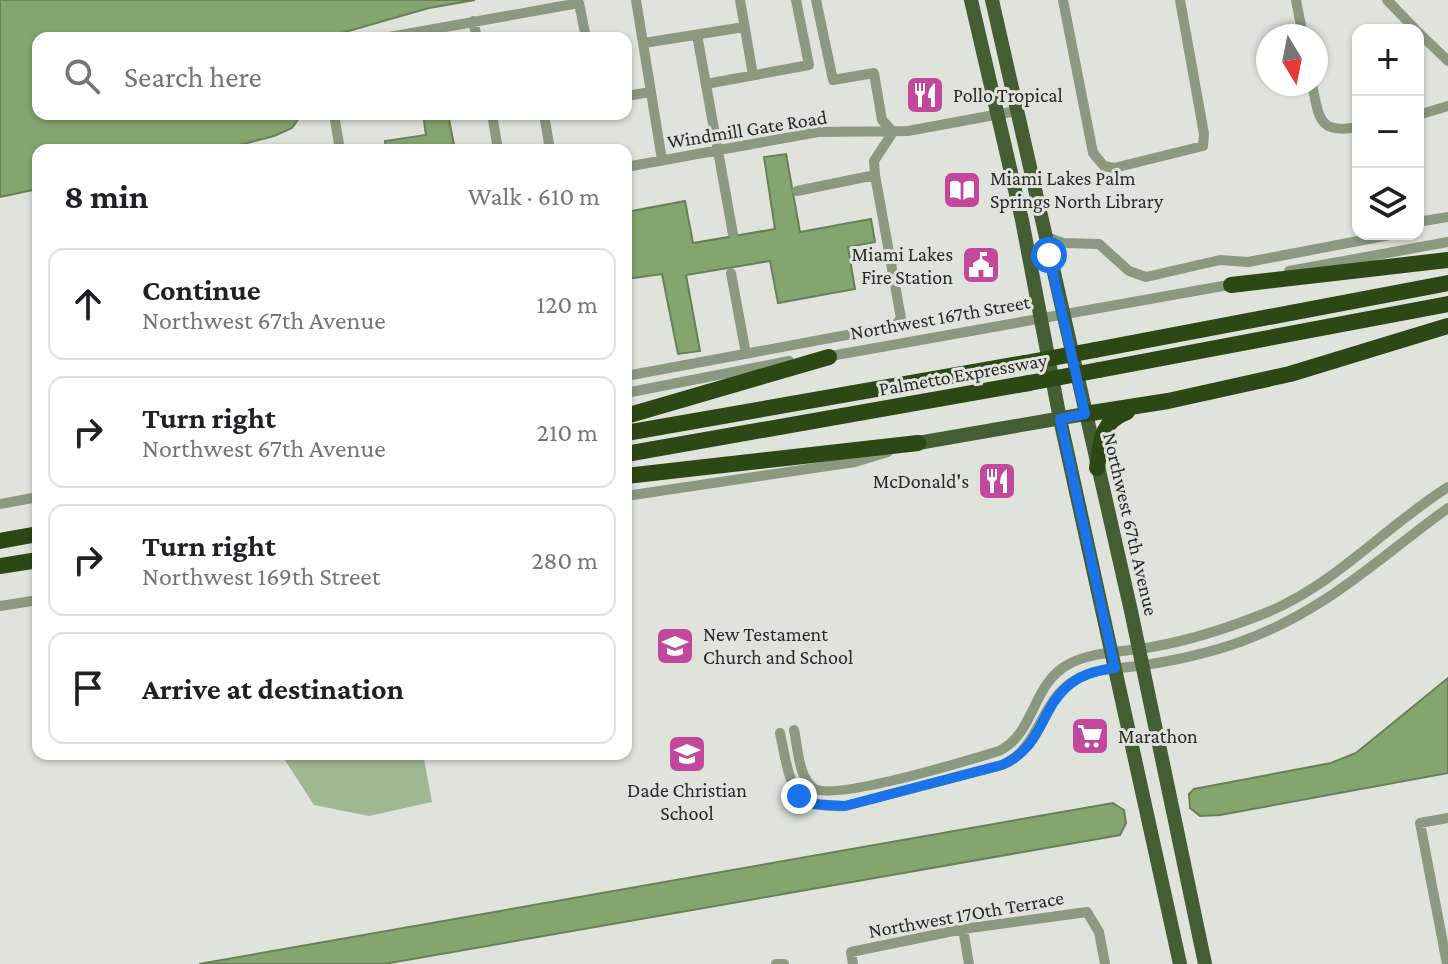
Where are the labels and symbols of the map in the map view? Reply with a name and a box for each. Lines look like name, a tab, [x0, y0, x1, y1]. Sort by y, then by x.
north arrow	[1256, 24, 1328, 96]
restaurant icon: Pollo Tropical	[904, 74, 946, 116]
place label: Pollo Tropical	[953, 84, 1063, 107]
street label: Windmill Gate Road	[665, 105, 829, 153]
place label: Miami Lakes Palm Springs North Library	[990, 167, 1164, 213]
library icon: Miami Lakes Palm Springs North Library	[941, 169, 983, 211]
route start	[1031, 237, 1067, 273]
place label: Miami Lakes Fire Station	[852, 243, 953, 288]
public building icon: Miami Lakes Fire Station	[960, 244, 1002, 286]
street label: Northwest 167th Street	[848, 290, 1032, 344]
street label: Palmetto Expressway	[877, 348, 1050, 401]
street label: Northwest 67th Avenue	[1099, 430, 1163, 618]
restaurant icon: McDonald's	[976, 460, 1018, 502]
place label: McDonald's	[873, 470, 969, 492]
place label: New Testament Church and School	[703, 623, 853, 668]
school or university icon: New Testament Church and School	[654, 625, 696, 667]
supermarket icon: Marathon	[1069, 715, 1111, 757]
place label: Marathon	[1118, 725, 1198, 747]
school or university icon: Dade Christian School	[666, 733, 708, 775]
route end	[781, 778, 817, 814]
place label: Dade Christian School	[627, 779, 747, 824]
street label: Northwest 17Oth Terrace	[867, 886, 1066, 942]

